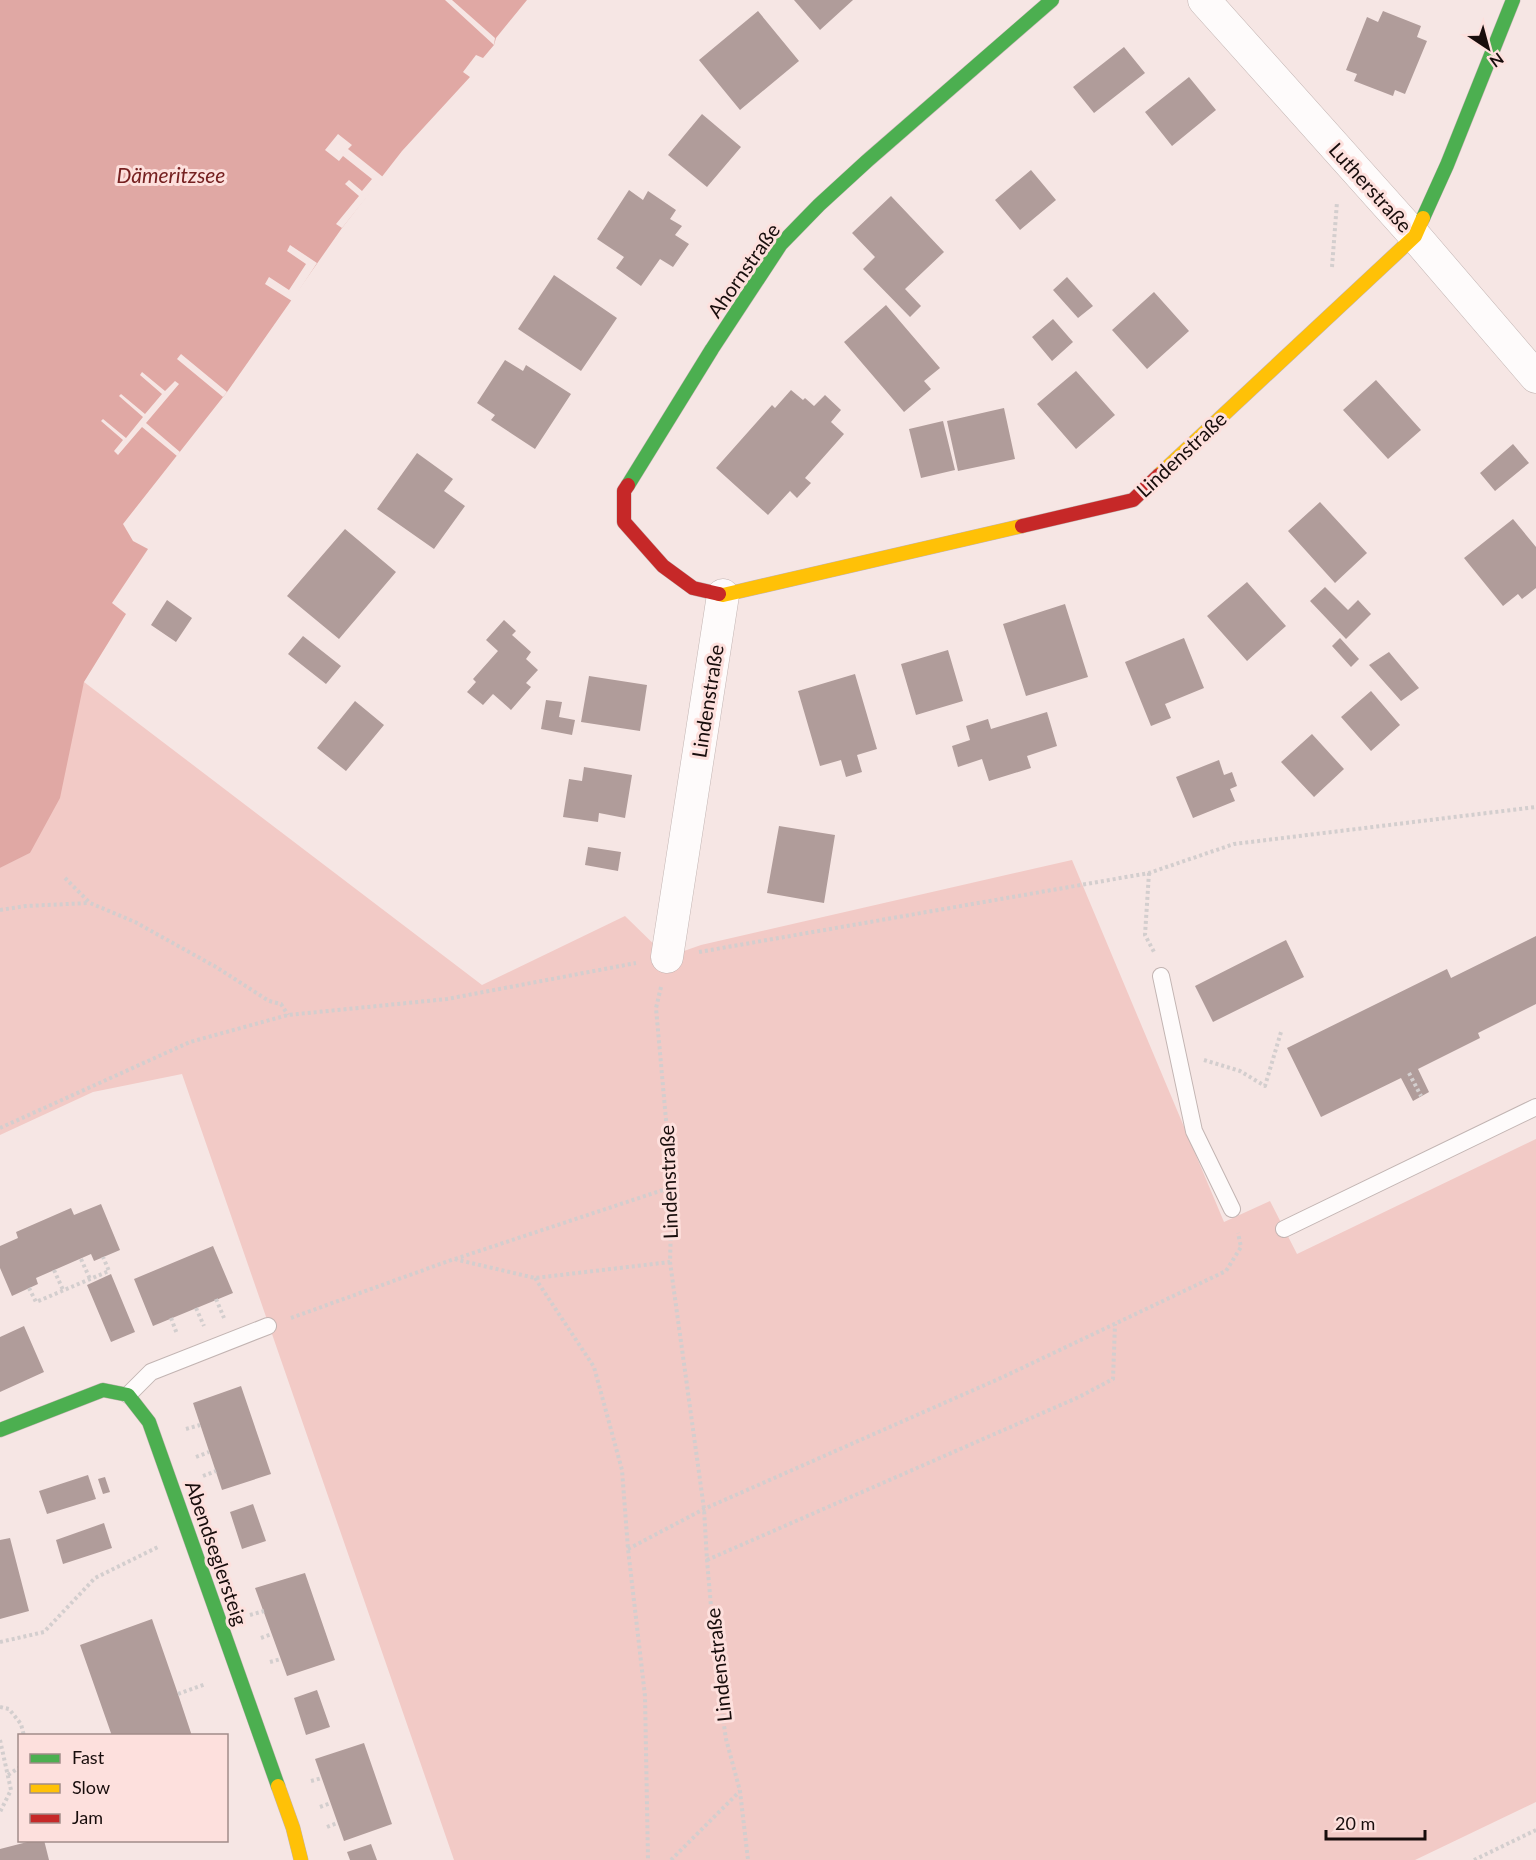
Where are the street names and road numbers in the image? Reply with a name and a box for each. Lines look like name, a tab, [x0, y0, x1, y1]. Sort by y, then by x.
street label: Lutherstraße	[1325, 137, 1417, 237]
street label: Ahornstraße	[702, 218, 784, 322]
street label: Lindenstraße	[1131, 406, 1231, 502]
street label: Lindenstraße	[686, 643, 728, 759]
street label: Lindenstraße	[654, 1125, 682, 1239]
street label: Abendseglersteig	[181, 1478, 253, 1628]
street label: Lindenstraße	[700, 1607, 736, 1723]

